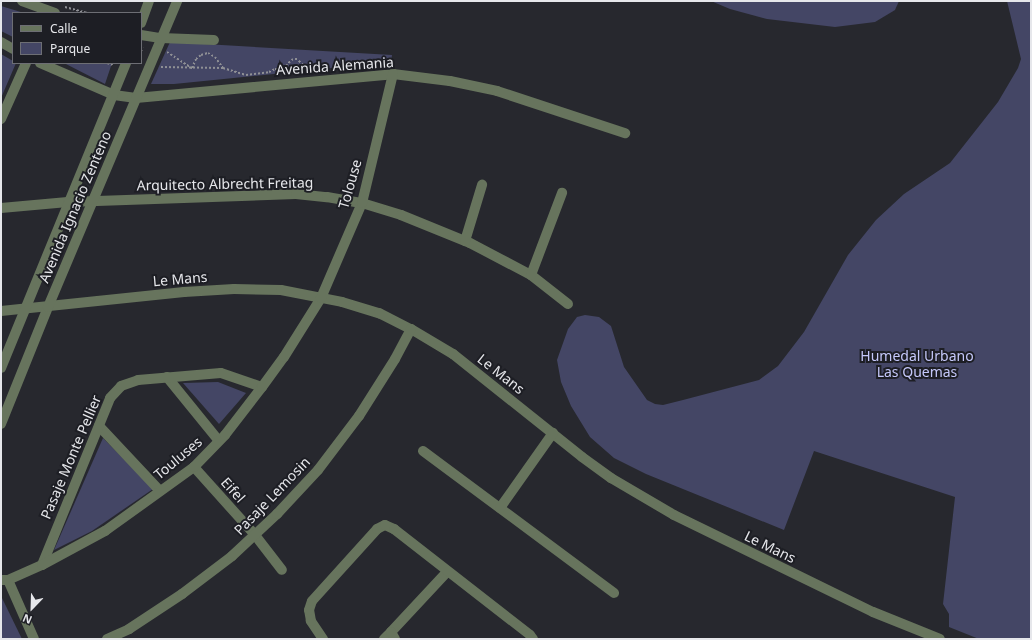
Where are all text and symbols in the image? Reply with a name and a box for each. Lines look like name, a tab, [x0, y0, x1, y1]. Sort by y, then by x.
legend	[12, 12, 142, 64]
text: Calle	[50, 20, 77, 37]
text: Parque	[50, 40, 90, 57]
street label: Avenida Alemania	[276, 54, 394, 78]
street label: Avenida Ignacio Zenteno	[35, 129, 115, 285]
street label: Tolouse	[335, 157, 365, 211]
street label: Arquitecto Albrecht Freitag	[137, 174, 313, 194]
street label: Le Mans	[152, 268, 208, 290]
park label: Humedal Urbano Las Quemas	[860, 348, 974, 380]
street label: Le Mans	[474, 351, 528, 397]
street label: Pasaje Monte Pellier	[37, 392, 105, 522]
street label: Touluses	[151, 433, 205, 483]
street label: Pasaje Lemosin	[231, 454, 313, 538]
street label: Eifel	[217, 474, 249, 506]
street label: Le Mans	[742, 527, 798, 567]
north arrow	[12, 588, 52, 628]
text: N	[20, 611, 34, 628]

